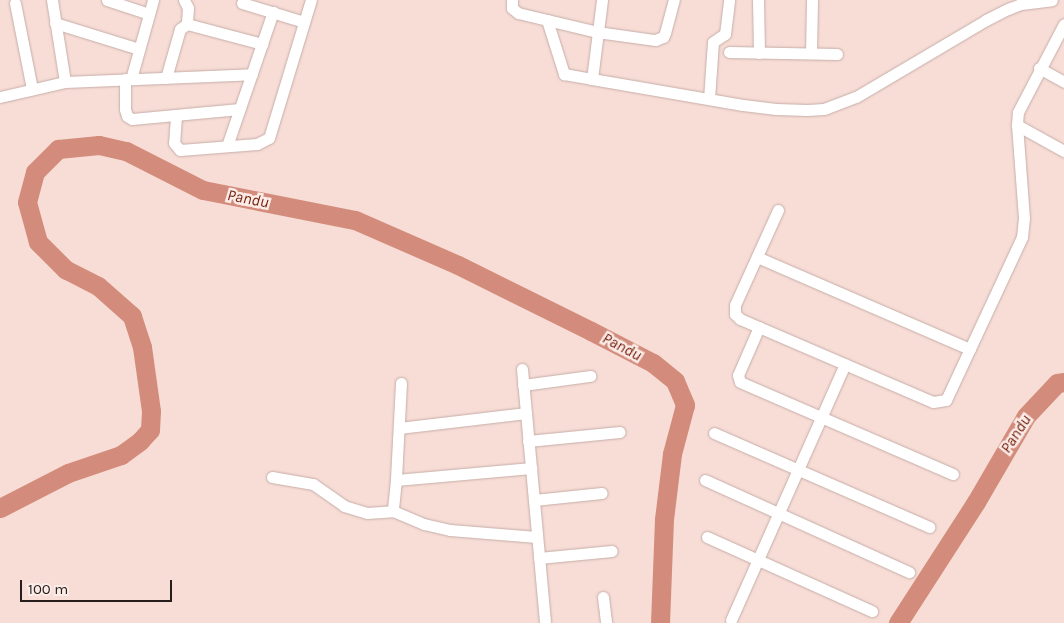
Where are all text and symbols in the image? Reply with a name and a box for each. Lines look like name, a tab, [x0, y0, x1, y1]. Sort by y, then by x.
water label: Pandu	[226, 186, 270, 212]
water label: Pandu	[599, 329, 645, 365]
water label: Pandu	[997, 411, 1035, 457]
scale bar	[22, 570, 175, 602]
text: 100 m	[28, 580, 68, 598]

